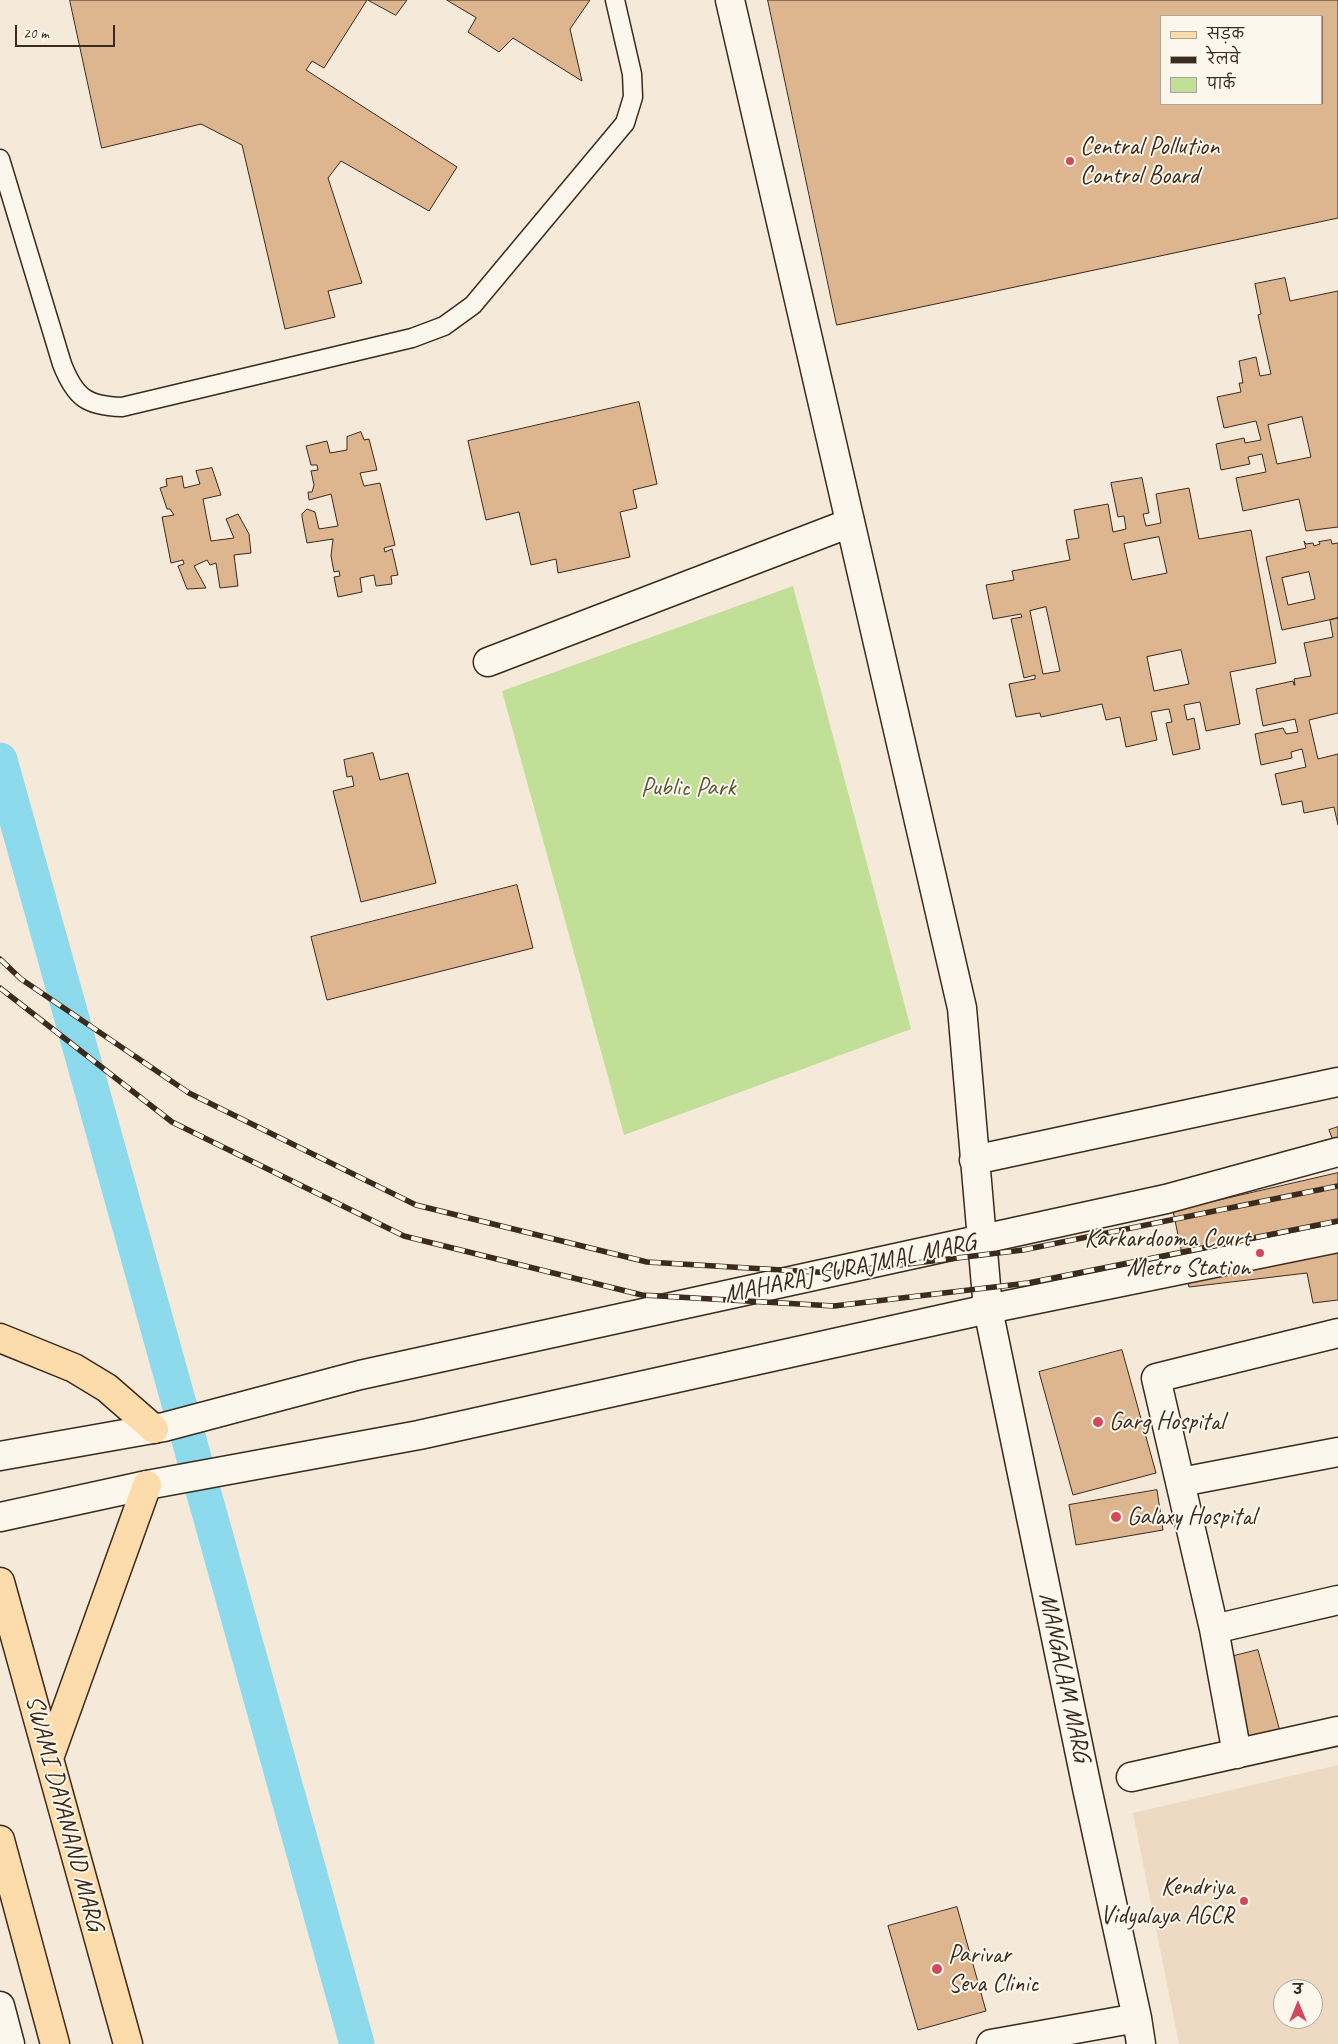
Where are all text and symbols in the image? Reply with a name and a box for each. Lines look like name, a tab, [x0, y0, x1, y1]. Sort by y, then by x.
scale bar	[18, 15, 118, 47]
legend	[1160, 15, 1323, 105]
text: 20 m	[23, 24, 49, 43]
text: सड़क	[1207, 25, 1244, 44]
text: रेलवे	[1207, 50, 1240, 69]
text: पार्क	[1207, 75, 1235, 94]
place label: Central Pollution Control Board	[1080, 132, 1219, 191]
marker: Central Pollution Control Board	[1064, 155, 1076, 167]
park label: Public Park	[641, 773, 735, 803]
place label: Karkardooma Court Metro Station	[1084, 1224, 1250, 1283]
street label: MAHARAJ SURAJMAL MARG	[722, 1228, 978, 1310]
marker: Karkardooma Court Metro Station	[1254, 1247, 1266, 1259]
place label: Garg Hospital	[1109, 1407, 1224, 1437]
marker: Garg Hospital	[1091, 1415, 1105, 1429]
place label: Galaxy Hospital	[1127, 1502, 1256, 1532]
marker: Galaxy Hospital	[1109, 1510, 1123, 1524]
street label: MANGALAM MARG	[1031, 1590, 1097, 1764]
street label: SWAMI DAYANAND MARG	[18, 1692, 110, 1934]
place label: Kendriya Vidyalaya AGCR	[1100, 1872, 1234, 1931]
marker: Kendriya Vidyalaya AGCR	[1238, 1895, 1250, 1907]
place label: Parivar Seva Clinic	[948, 1940, 1038, 1999]
marker: Parivar Seva Clinic	[930, 1962, 944, 1976]
north arrow	[1273, 1979, 1323, 2029]
text: उ	[1293, 1981, 1303, 1998]

